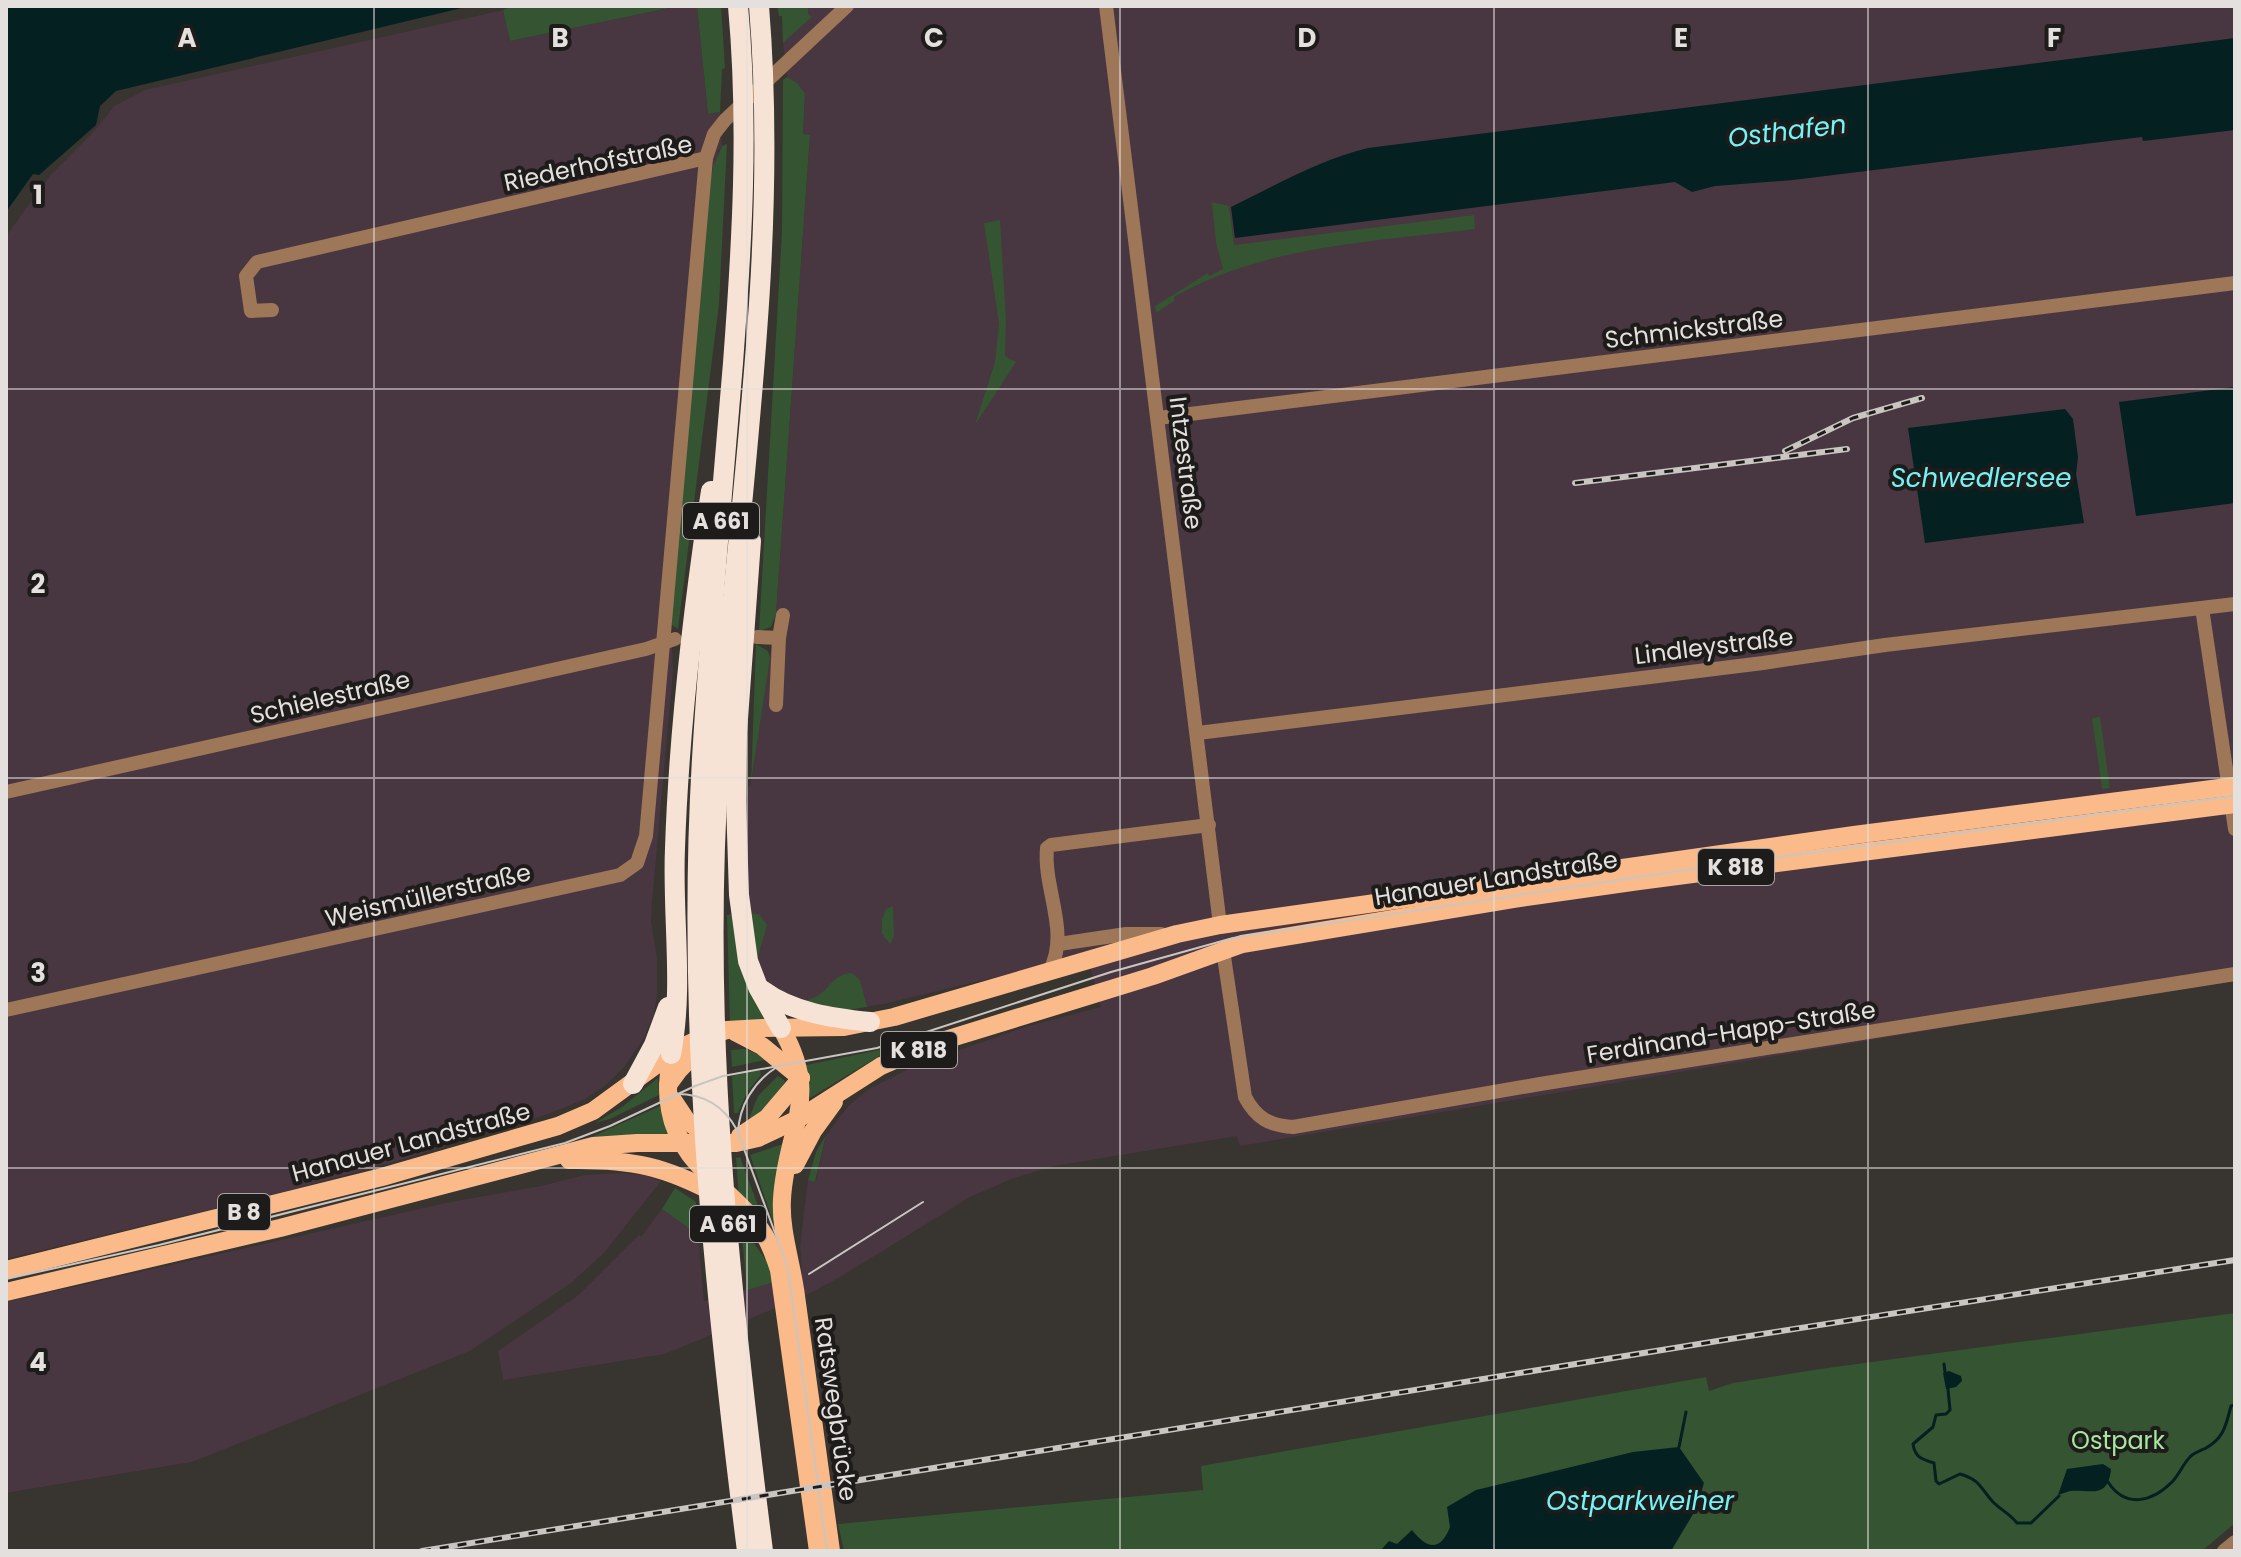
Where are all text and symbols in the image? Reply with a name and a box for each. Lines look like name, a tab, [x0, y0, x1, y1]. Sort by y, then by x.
text: A	[177, 20, 197, 56]
text: B	[551, 20, 569, 56]
text: C	[924, 20, 944, 56]
text: D	[1298, 20, 1317, 56]
text: E	[1674, 20, 1688, 56]
text: F	[2047, 20, 2061, 56]
water label: Osthafen	[1726, 106, 1848, 156]
street label: Riederhofstraße	[501, 127, 695, 199]
text: 1	[33, 177, 43, 213]
street label: Schmickstraße	[1603, 302, 1785, 356]
street label: Intzestraße	[1161, 395, 1211, 531]
water label: Schwedlersee	[1891, 460, 2071, 496]
road number: A 661	[683, 503, 759, 539]
text: 2	[31, 566, 46, 602]
street label: Lindleystraße	[1633, 620, 1795, 672]
street label: Schielestraße	[247, 663, 413, 731]
street label: Hanauer Landstraße	[1372, 842, 1620, 914]
road number: K 818	[1698, 849, 1774, 885]
street label: Weismüllerstraße	[322, 855, 534, 935]
text: 3	[30, 955, 46, 991]
street label: Ferdinand-Happ-Straße	[1584, 993, 1878, 1071]
road number: K 818	[881, 1032, 957, 1068]
street label: Hanauer Landstraße	[288, 1094, 534, 1190]
road number: B 8	[218, 1194, 270, 1230]
road number: A 661	[690, 1206, 766, 1242]
street label: Ratswegbrücke	[807, 1315, 865, 1503]
text: 4	[29, 1344, 47, 1380]
park label: Ostpark	[2071, 1424, 2166, 1457]
water label: Ostparkweiher	[1546, 1483, 1735, 1519]

